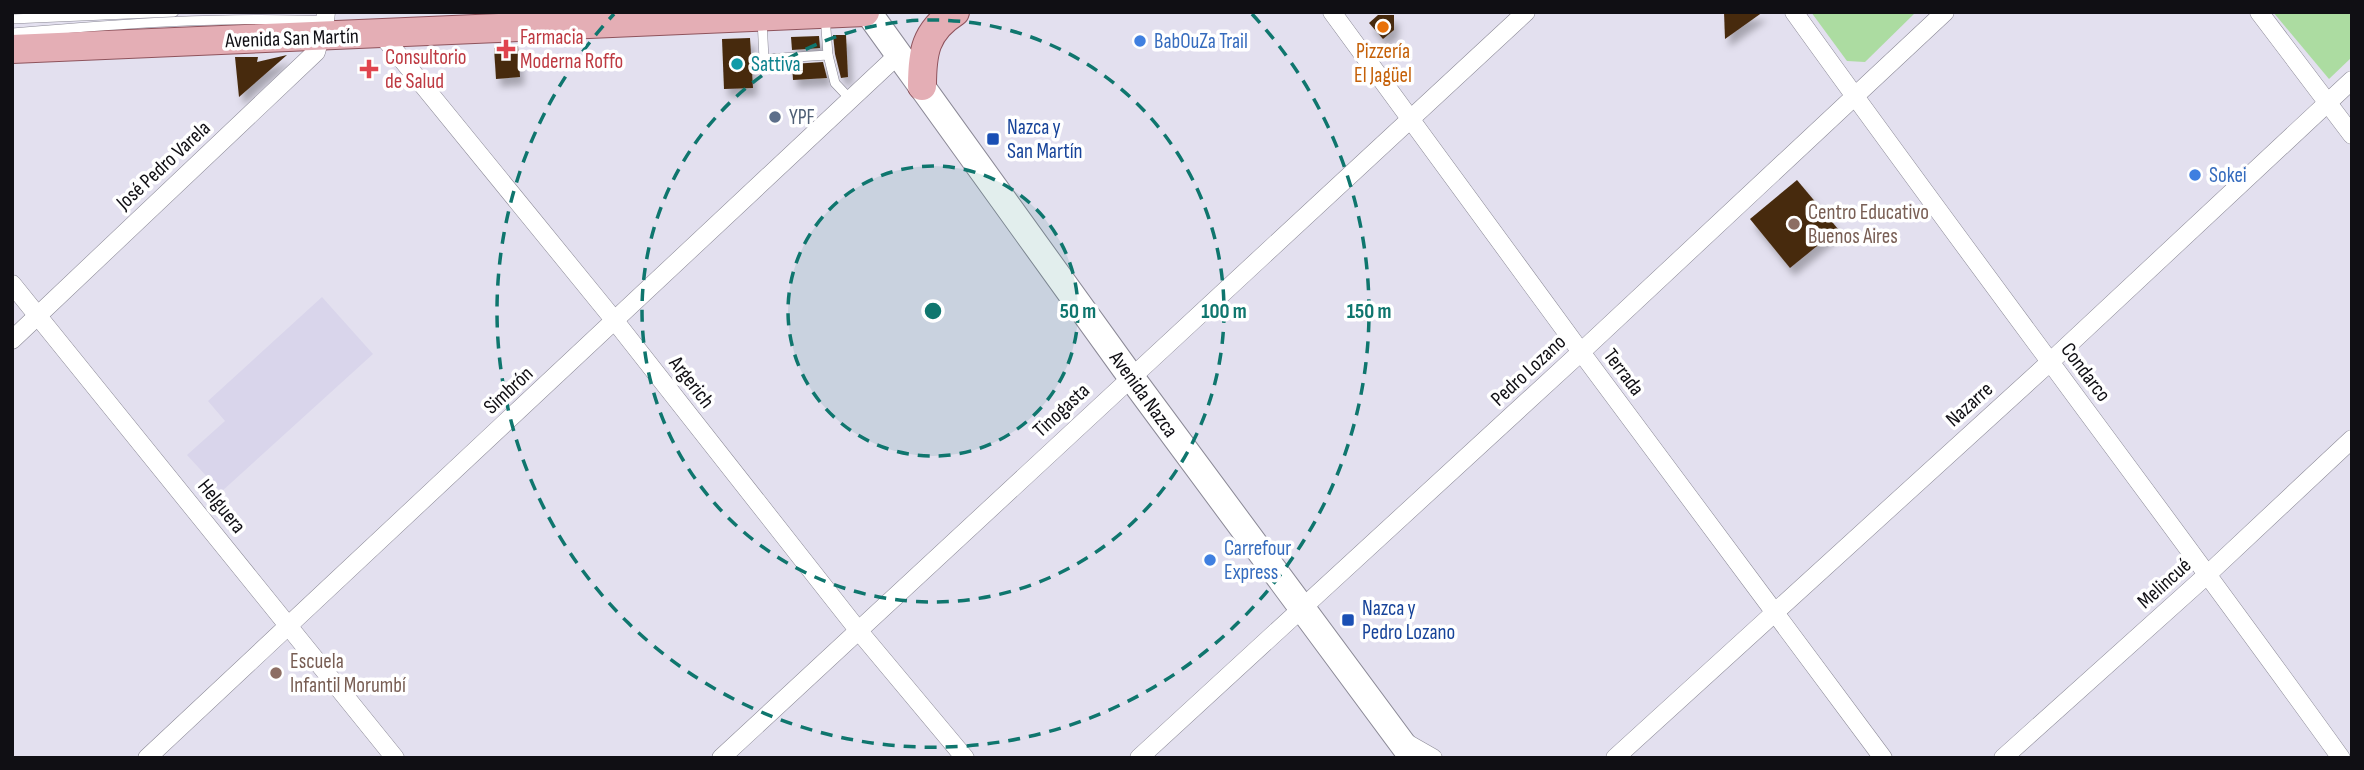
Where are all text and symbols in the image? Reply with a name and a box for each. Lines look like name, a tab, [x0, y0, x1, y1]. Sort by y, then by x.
marker: Pizzería El Jagüel	[1375, 19, 1391, 35]
street label: Avenida San Martín	[224, 24, 359, 53]
place label: Farmacia Moderna Roffo	[520, 25, 623, 74]
place label: BabOuZa Trail	[1154, 29, 1248, 54]
marker: BabOuZa Trail	[1132, 33, 1148, 49]
place label: Pizzería El Jagüel	[1354, 39, 1412, 88]
marker: Farmacia Moderna Roffo	[498, 41, 514, 57]
place label: Consultorio de Salud	[385, 45, 467, 94]
place label: Sattiva	[751, 52, 801, 77]
marker: Sattiva	[729, 56, 745, 72]
marker: Consultorio de Salud	[359, 59, 379, 79]
place label: YPF	[789, 105, 815, 130]
marker: YPF	[767, 109, 783, 125]
place label: Nazca y San Martín	[1007, 115, 1083, 164]
street label: José Pedro Varela	[111, 116, 215, 216]
marker: Nazca y San Martín	[985, 131, 1001, 147]
place label: Sokei	[2209, 163, 2247, 188]
marker: Sokei	[2187, 167, 2203, 183]
place label: Centro Educativo Buenos Aires	[1808, 200, 1929, 249]
marker: Centro Educativo Buenos Aires	[1786, 216, 1802, 232]
centre of rings	[921, 299, 945, 323]
text: 50 m	[1060, 299, 1096, 324]
text: 100 m	[1201, 299, 1247, 324]
text: 150 m	[1347, 299, 1391, 324]
street label: Pedro Lozano	[1486, 329, 1571, 411]
street label: Condarco	[2055, 338, 2116, 407]
street label: Terrada	[1598, 344, 1649, 401]
street label: Avenida Nazca	[1103, 345, 1183, 442]
street label: Argerich	[663, 351, 720, 413]
street label: Simbrón	[478, 361, 538, 419]
street label: Nazarre	[1941, 377, 1998, 432]
street label: Tinogasta	[1028, 378, 1095, 443]
street label: Helguera	[192, 474, 251, 538]
place label: Carrefour Express	[1224, 536, 1291, 585]
marker: Carrefour Express	[1202, 552, 1218, 568]
street label: Melincué	[2132, 553, 2196, 614]
place label: Nazca y Pedro Lozano	[1362, 596, 1455, 645]
marker: Nazca y Pedro Lozano	[1340, 612, 1356, 628]
place label: Escuela Infantil Morumbí	[290, 649, 406, 698]
marker: Escuela Infantil Morumbí	[268, 665, 284, 681]

